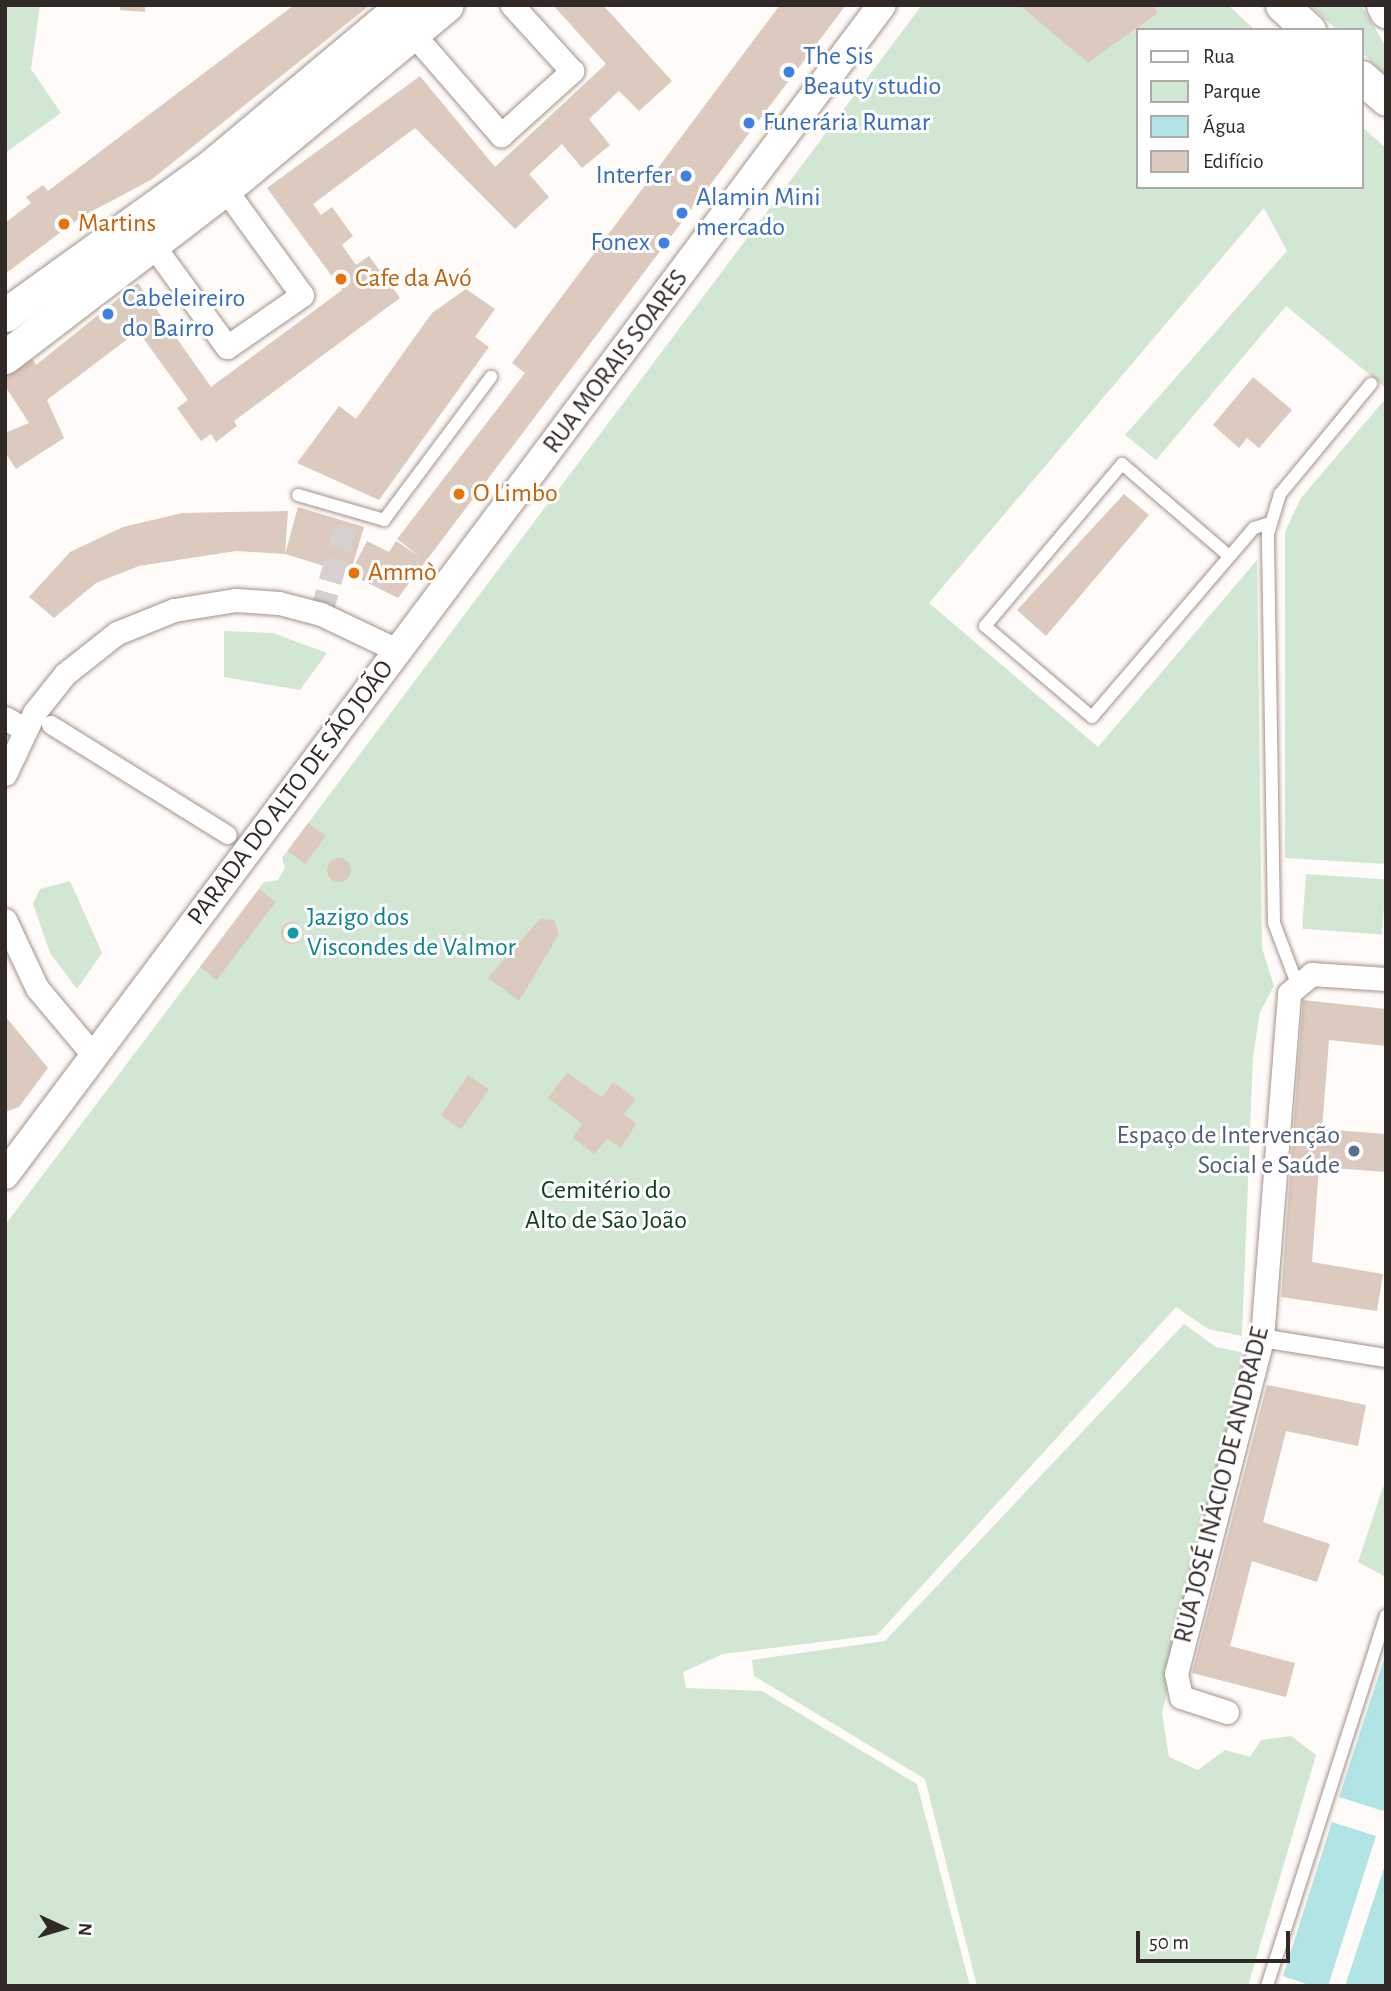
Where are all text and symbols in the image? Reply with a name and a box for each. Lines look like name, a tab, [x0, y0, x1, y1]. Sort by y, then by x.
legend	[1136, 28, 1363, 189]
place label: The Sis Beauty studio	[803, 41, 941, 102]
text: Rua	[1203, 46, 1235, 67]
marker: The Sis Beauty studio	[781, 64, 797, 80]
text: Parque	[1203, 81, 1261, 102]
place label: Funerária Rumar	[763, 107, 930, 139]
marker: Funerária Rumar	[741, 115, 757, 131]
text: Água	[1203, 116, 1246, 137]
text: Edifício	[1203, 151, 1263, 172]
place label: Interfer	[596, 160, 672, 192]
marker: Interfer	[678, 168, 694, 184]
place label: Alamin Mini mercado	[696, 182, 821, 244]
marker: Alamin Mini mercado	[674, 205, 690, 221]
place label: Martins	[78, 208, 156, 240]
marker: Martins	[56, 216, 72, 232]
place label: Fonex	[590, 227, 650, 259]
marker: Fonex	[656, 235, 672, 251]
place label: Cafe da Avó	[355, 263, 472, 295]
street label: RUA MORAIS SOARES	[537, 264, 695, 460]
marker: Cafe da Avó	[333, 271, 349, 287]
place label: Cabeleireiro do Bairro	[122, 283, 245, 344]
marker: Cabeleireiro do Bairro	[100, 306, 116, 322]
place label: O Limbo	[473, 478, 558, 510]
marker: O Limbo	[451, 486, 467, 502]
place label: Ammò	[368, 557, 437, 589]
marker: Ammò	[346, 565, 362, 581]
street label: PARADA DO ALTO DE SÃO JOÃO	[181, 654, 401, 932]
place label: Jazigo dos Viscondes de Valmor	[307, 902, 516, 964]
marker: Jazigo dos Viscondes de Valmor	[285, 925, 301, 941]
place label: Espaço de Intervenção Social e Saúde	[1117, 1120, 1340, 1182]
marker: Espaço de Intervenção Social e Saúde	[1346, 1143, 1362, 1159]
park label: Cemitério do Alto de São João	[525, 1175, 687, 1236]
street label: RUA JOSÉ INÁCIO DE ANDRADE	[1168, 1324, 1276, 1646]
north arrow	[28, 1893, 98, 1963]
scale bar	[1139, 1918, 1293, 1962]
text: N	[75, 1922, 94, 1937]
text: 50 m	[1149, 1932, 1189, 1953]

